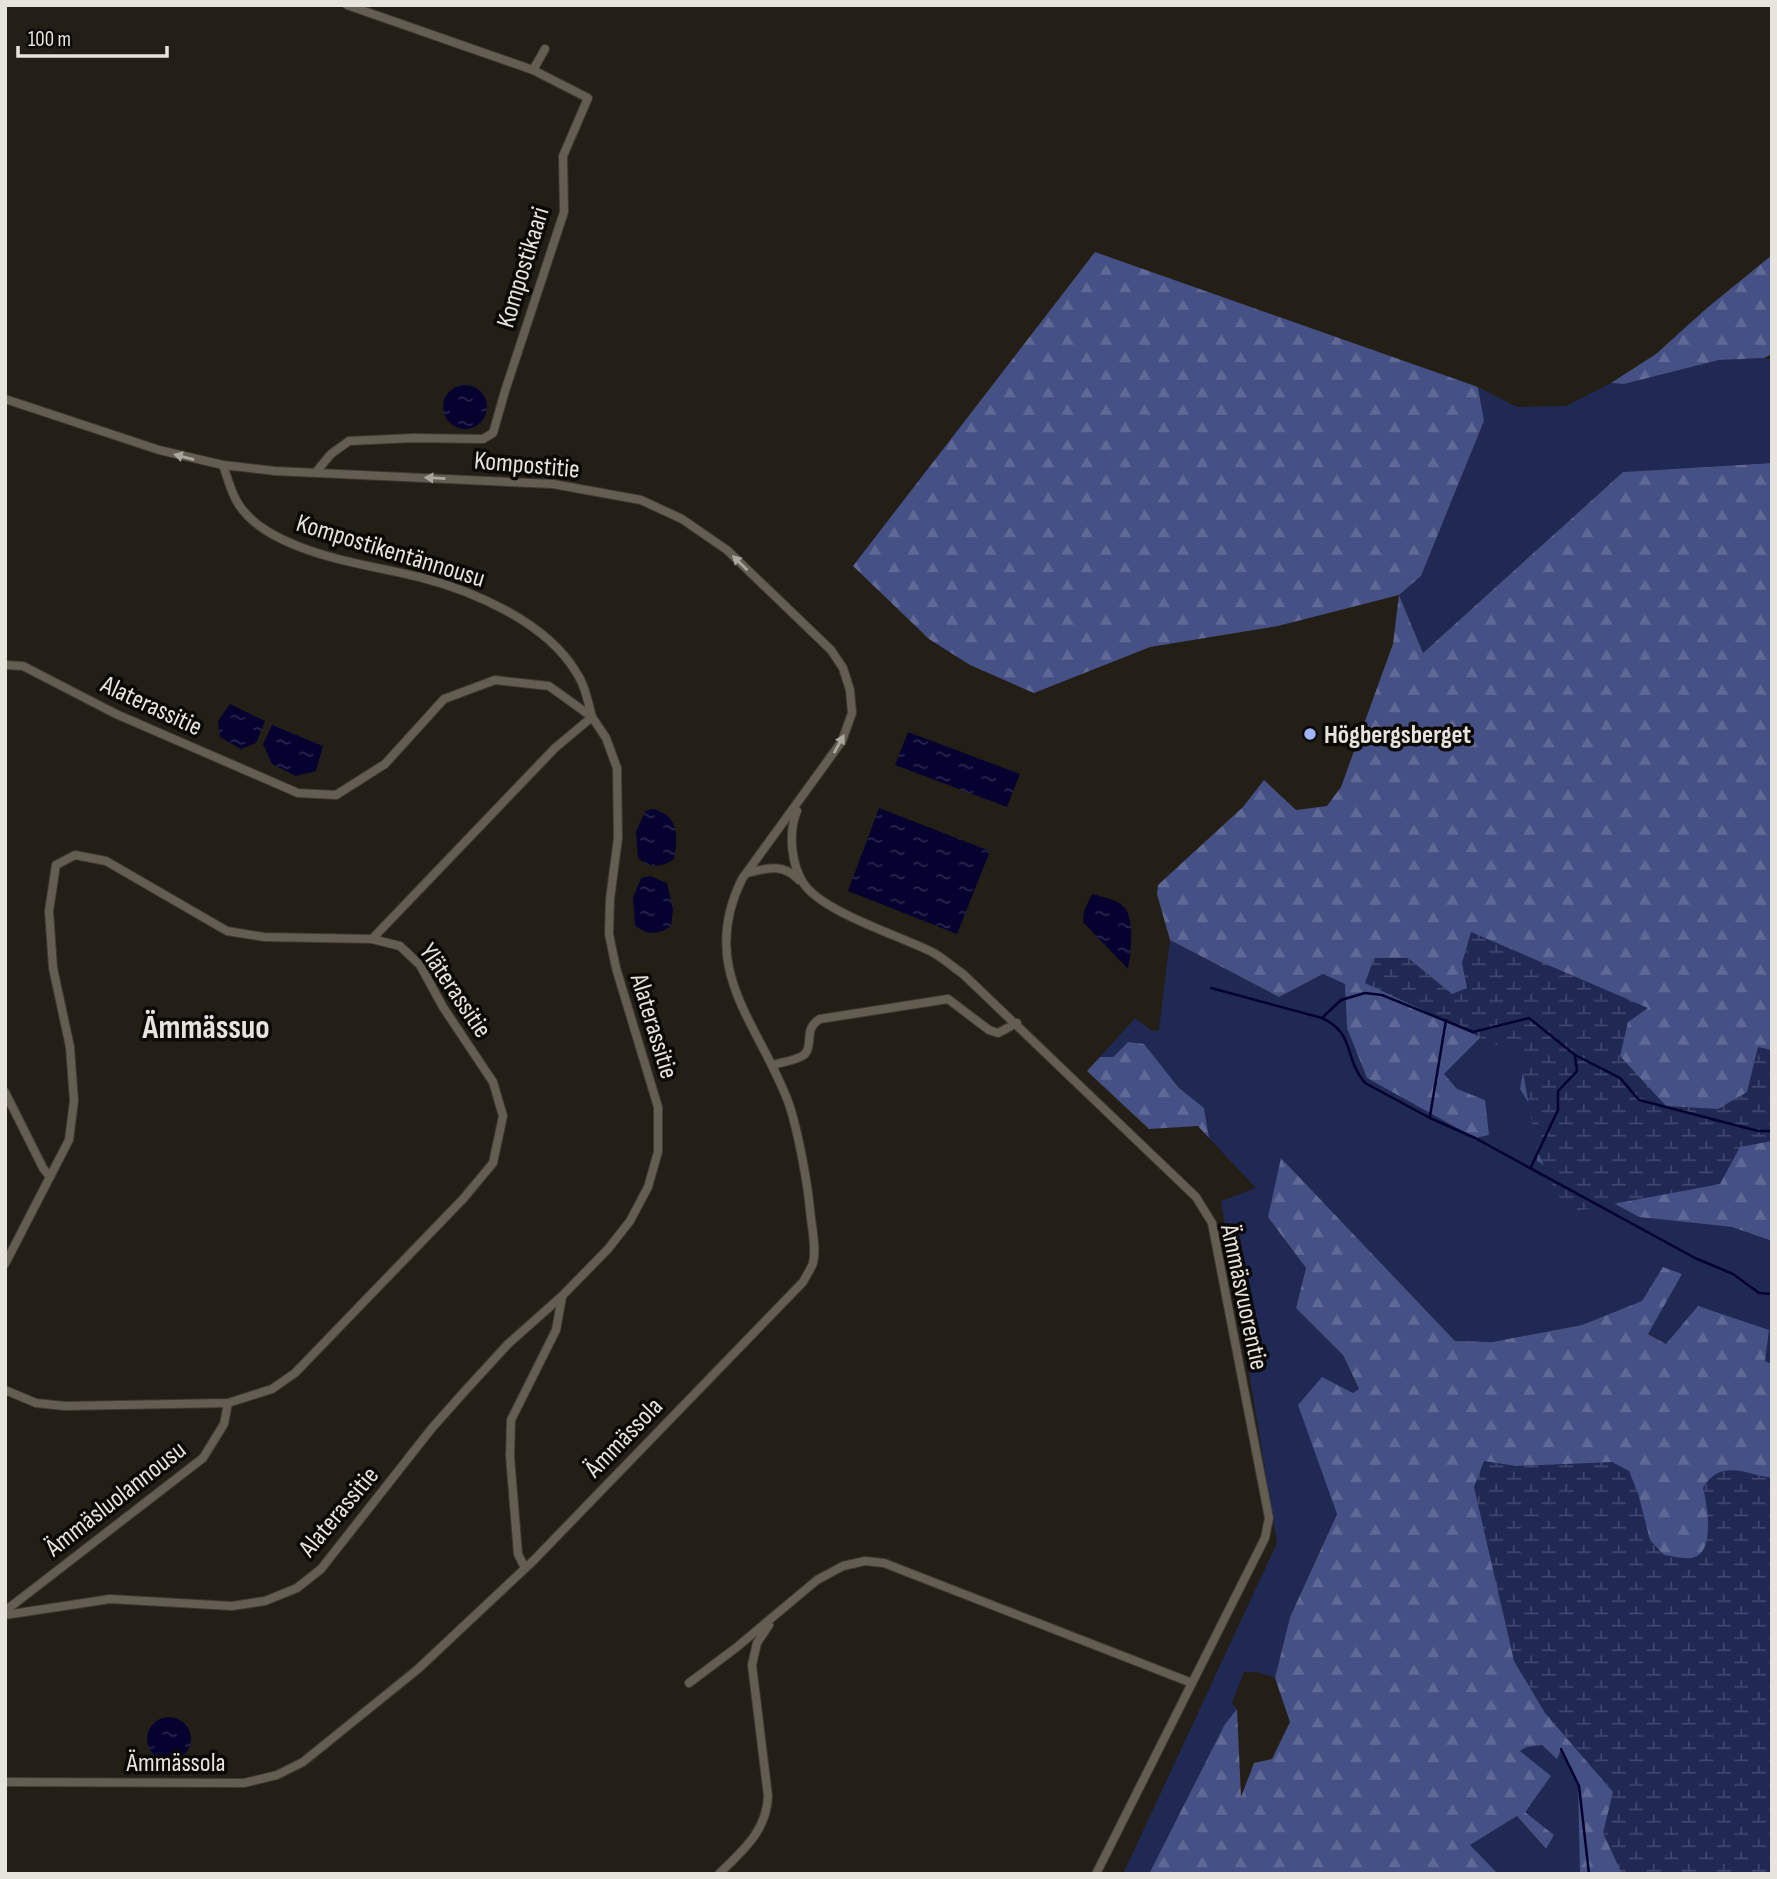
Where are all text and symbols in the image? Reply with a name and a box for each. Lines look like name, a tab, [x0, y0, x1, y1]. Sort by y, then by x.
scale bar	[18, 14, 166, 58]
text: 100 m	[28, 27, 71, 52]
street label: Kompostikaari	[490, 203, 556, 332]
street label: Kompostitie	[473, 445, 581, 486]
one-way arrow	[174, 451, 195, 461]
one-way arrow	[424, 473, 446, 484]
street label: Kompostikentännousu	[292, 508, 489, 595]
one-way arrow	[732, 555, 749, 571]
street label: Alaterassitie	[95, 669, 207, 743]
place label: Högbergsberget	[1324, 720, 1472, 751]
marker: Högbergsberget	[1302, 726, 1318, 742]
one-way arrow	[833, 734, 845, 753]
street label: Yläterassitie	[412, 938, 498, 1044]
street label: Alaterassitie	[623, 969, 684, 1083]
district label: Ämmässuo	[141, 1008, 270, 1048]
street label: Ämmäsvuorentie	[1213, 1221, 1274, 1373]
street label: Ämmässola	[578, 1392, 670, 1485]
street label: Ämmäsluolannousu	[39, 1435, 192, 1564]
street label: Alaterassitie	[292, 1461, 386, 1564]
street label: Ämmässola	[125, 1748, 226, 1779]

